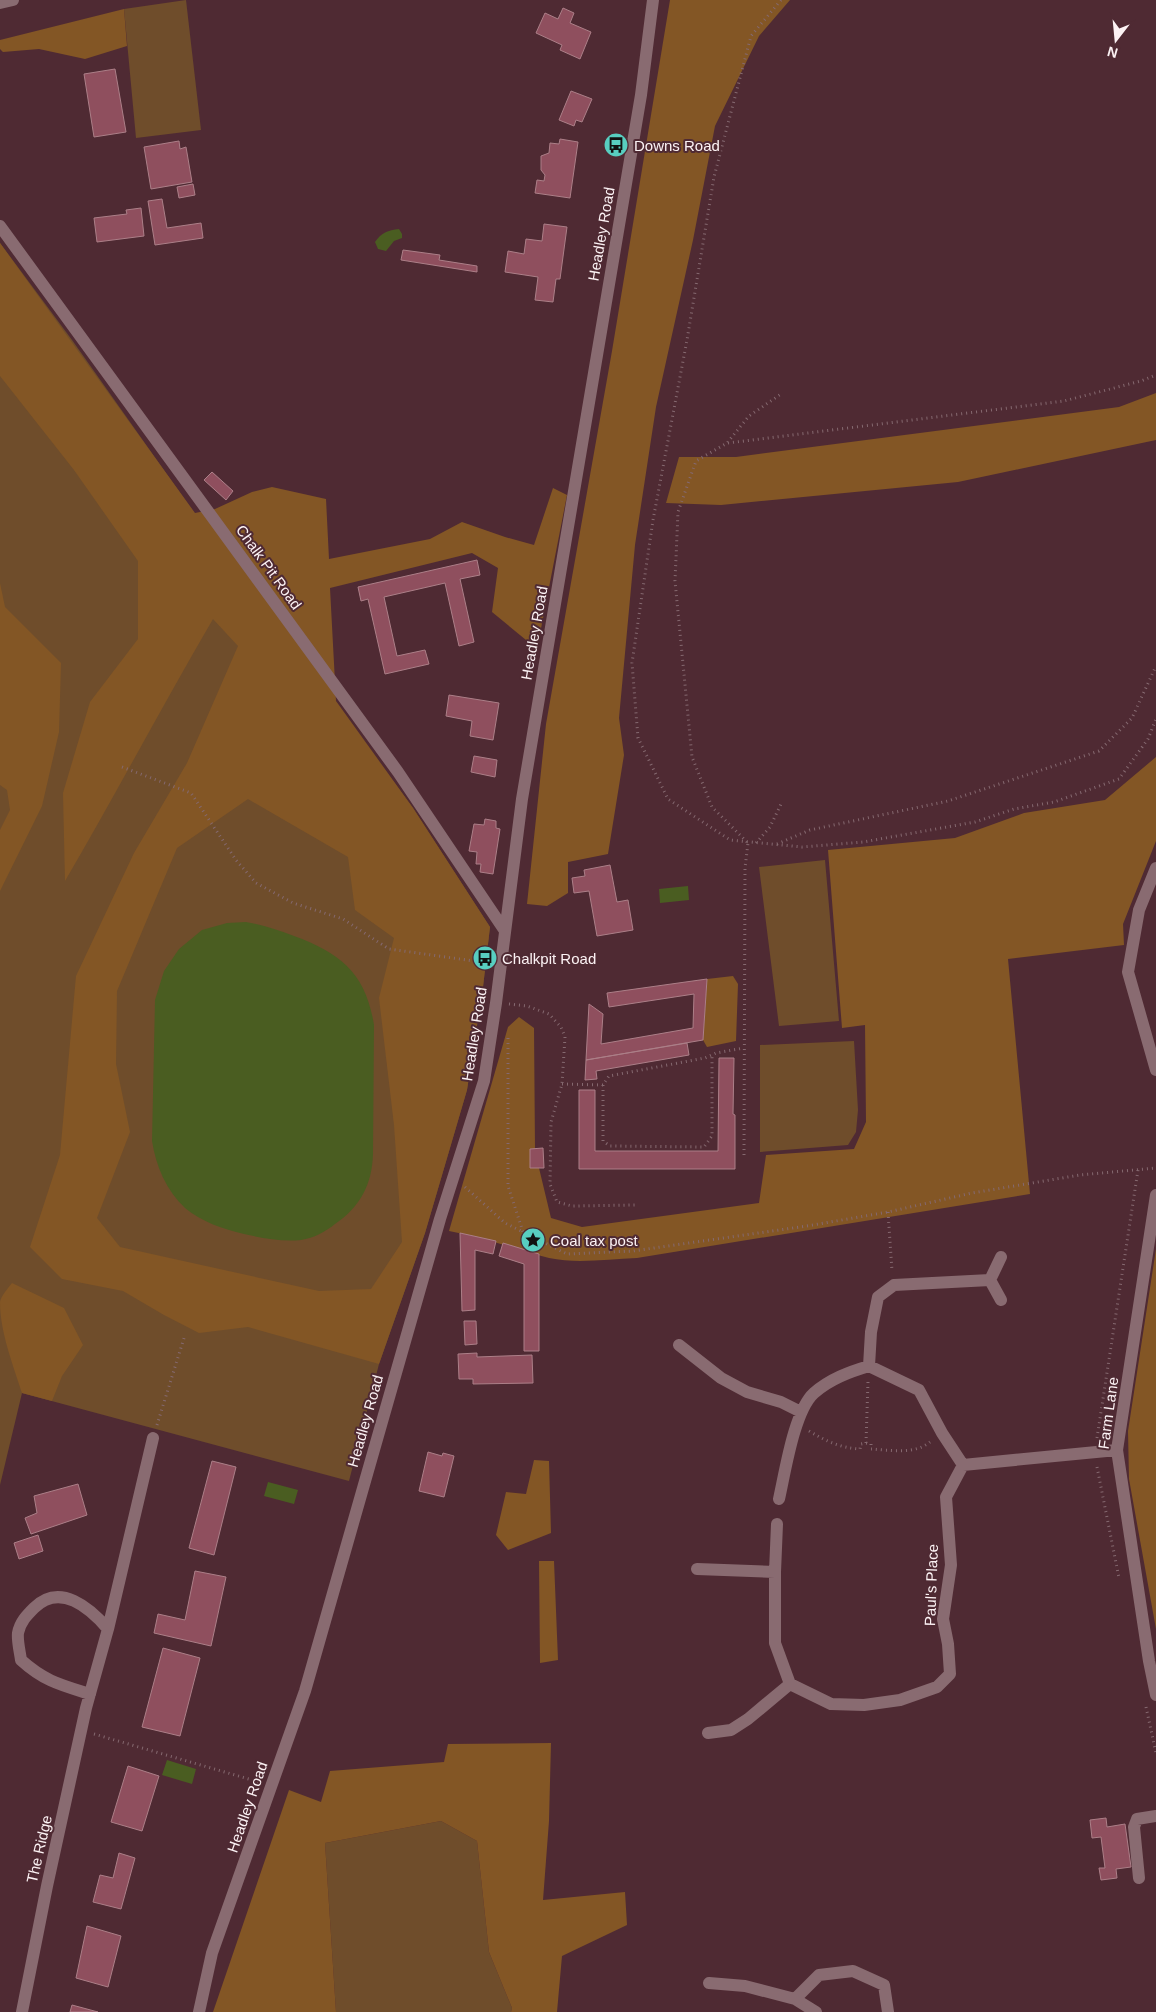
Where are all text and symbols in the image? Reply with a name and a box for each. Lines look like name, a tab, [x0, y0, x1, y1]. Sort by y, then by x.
north arrow	[1091, 15, 1141, 65]
text: N	[1105, 43, 1119, 62]
bus stop icon: Downs Road	[603, 132, 629, 158]
place label: Downs Road	[634, 137, 720, 154]
street label: Headley Road	[584, 186, 618, 282]
street label: Chalk Pit Road	[233, 522, 305, 612]
street label: Headley Road	[517, 585, 551, 681]
bus stop icon: Chalkpit Road	[472, 945, 498, 971]
place label: Chalkpit Road	[502, 950, 596, 967]
street label: Headley Road	[458, 986, 490, 1082]
place icon: Coal tax post	[520, 1227, 546, 1253]
place label: Coal tax post	[550, 1232, 638, 1249]
street label: Headley Road	[344, 1373, 386, 1469]
street label: Farm Lane	[1095, 1376, 1121, 1450]
street label: Paul's Place	[921, 1544, 941, 1626]
street label: Headley Road	[223, 1759, 271, 1855]
street label: The Ridge	[23, 1813, 55, 1885]

